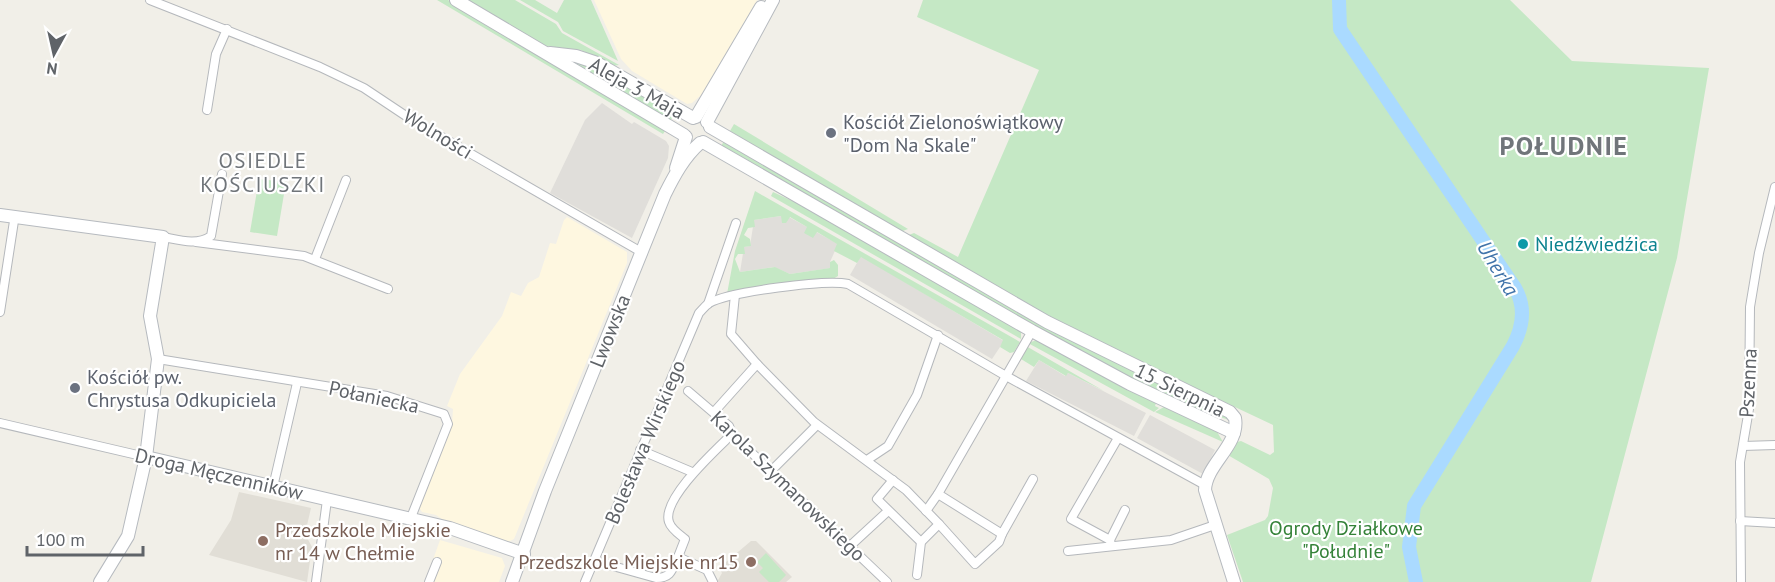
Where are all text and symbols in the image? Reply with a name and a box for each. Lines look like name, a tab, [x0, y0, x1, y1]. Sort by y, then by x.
north arrow	[24, 24, 84, 84]
street label: Aleja 3 Maja	[585, 51, 689, 125]
text: N	[45, 58, 59, 79]
street label: Wolności	[398, 103, 478, 165]
place label: Kościół Zielonoświątkowy "Dom Na Skale"	[843, 109, 1064, 158]
marker: Kościół Zielonoświątkowy "Dom Na Skale"	[824, 126, 838, 140]
district label: POŁUDNIE	[1500, 129, 1628, 162]
district label: OSIEDLE KOŚCIUSZKI	[200, 147, 326, 198]
place label: Niedźwiedźica	[1535, 231, 1658, 257]
water label: Uherka	[1471, 235, 1525, 301]
marker: Niedźwiedźica	[1516, 237, 1530, 251]
street label: Lwowska	[584, 291, 636, 371]
street label: Pszenna	[1733, 348, 1763, 418]
street label: Bolesława Wirskiego	[599, 356, 691, 528]
street label: 15 Sierpnia	[1131, 357, 1229, 423]
place label: Kościół pw. Chrystusa Odkupiciela	[87, 364, 276, 413]
street label: Połaniecka	[326, 375, 422, 419]
marker: Kościół pw. Chrystusa Odkupiciela	[68, 381, 82, 395]
street label: Karola Szymanowskiego	[705, 405, 871, 567]
street label: Droga Męczenników	[132, 442, 306, 506]
park label: Ogrody Działkowe "Południe"	[1269, 515, 1423, 564]
place label: Przedszkole Miejskie nr 14 w Chełmie	[275, 517, 451, 566]
scale bar	[27, 519, 142, 557]
text: 100 m	[36, 528, 85, 551]
marker: Przedszkole Miejskie nr 14 w Chełmie	[256, 534, 270, 548]
place label: Przedszkole Miejskie nr15	[518, 549, 739, 575]
marker: Przedszkole Miejskie nr15	[744, 555, 758, 569]

